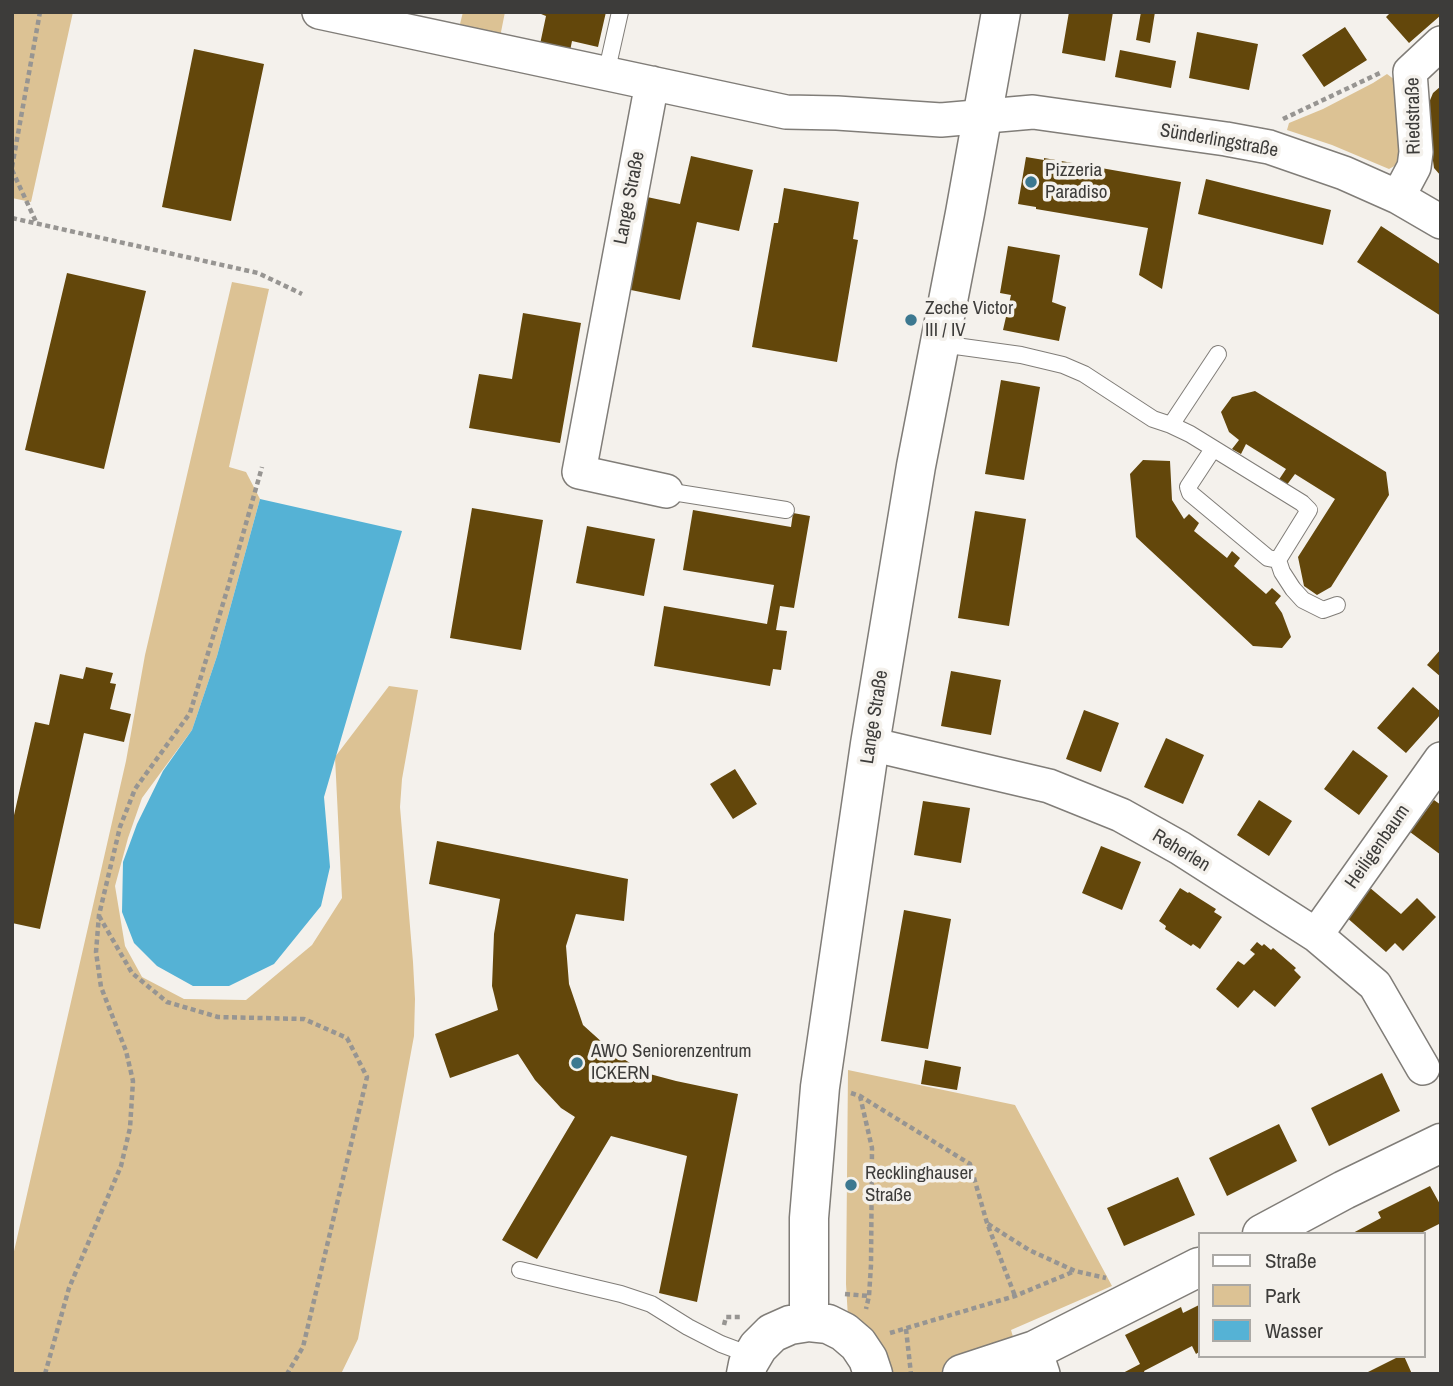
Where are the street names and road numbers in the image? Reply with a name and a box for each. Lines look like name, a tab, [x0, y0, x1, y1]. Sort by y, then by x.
street label: Riedstraße	[1402, 77, 1426, 155]
street label: Sünderlingstraße	[1158, 119, 1280, 163]
street label: Lange Straße	[610, 149, 650, 247]
street label: Lange Straße	[856, 669, 894, 765]
street label: Heiligenbaum	[1341, 801, 1415, 893]
street label: Reherlen	[1148, 825, 1214, 877]

